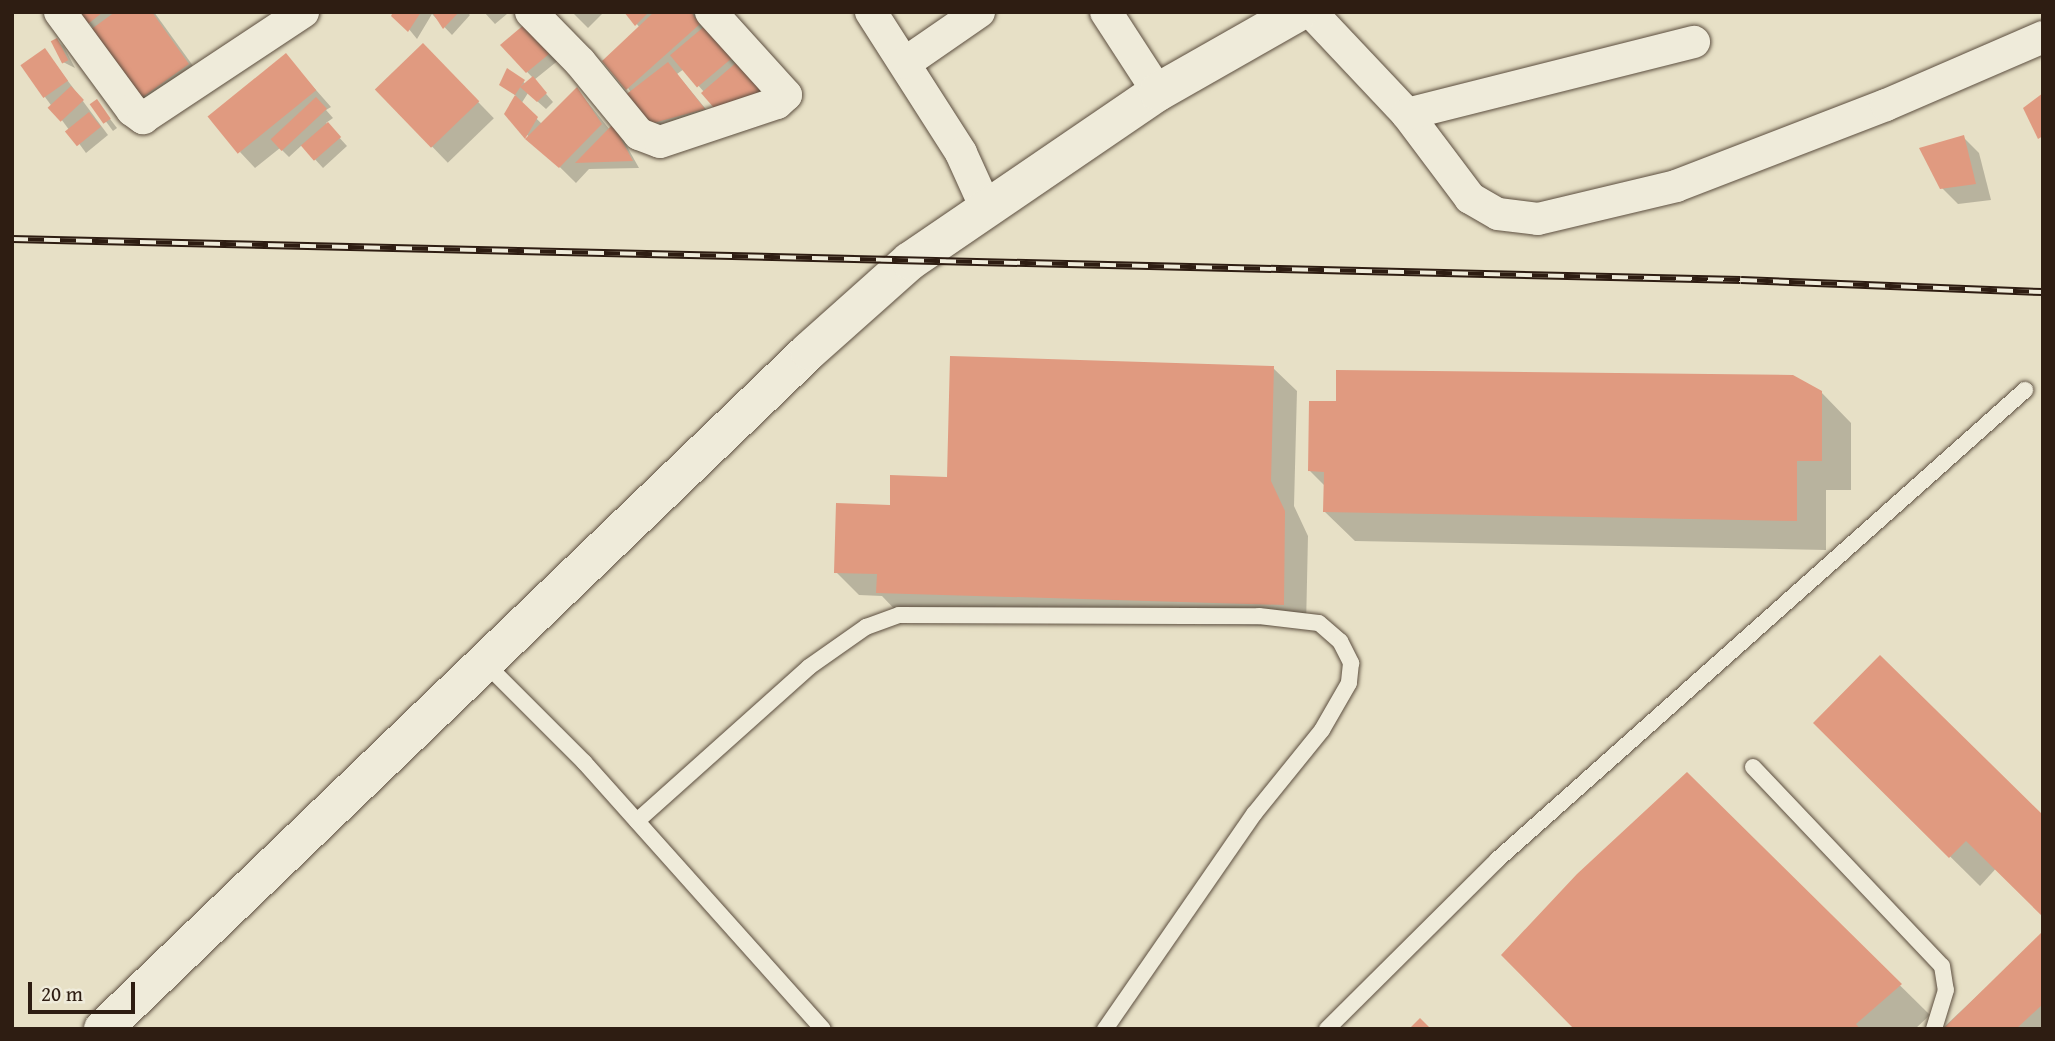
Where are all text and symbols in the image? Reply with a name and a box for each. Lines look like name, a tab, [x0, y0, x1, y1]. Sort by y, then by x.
scale bar	[32, 968, 138, 1012]
text: 20 m	[41, 978, 83, 1009]

